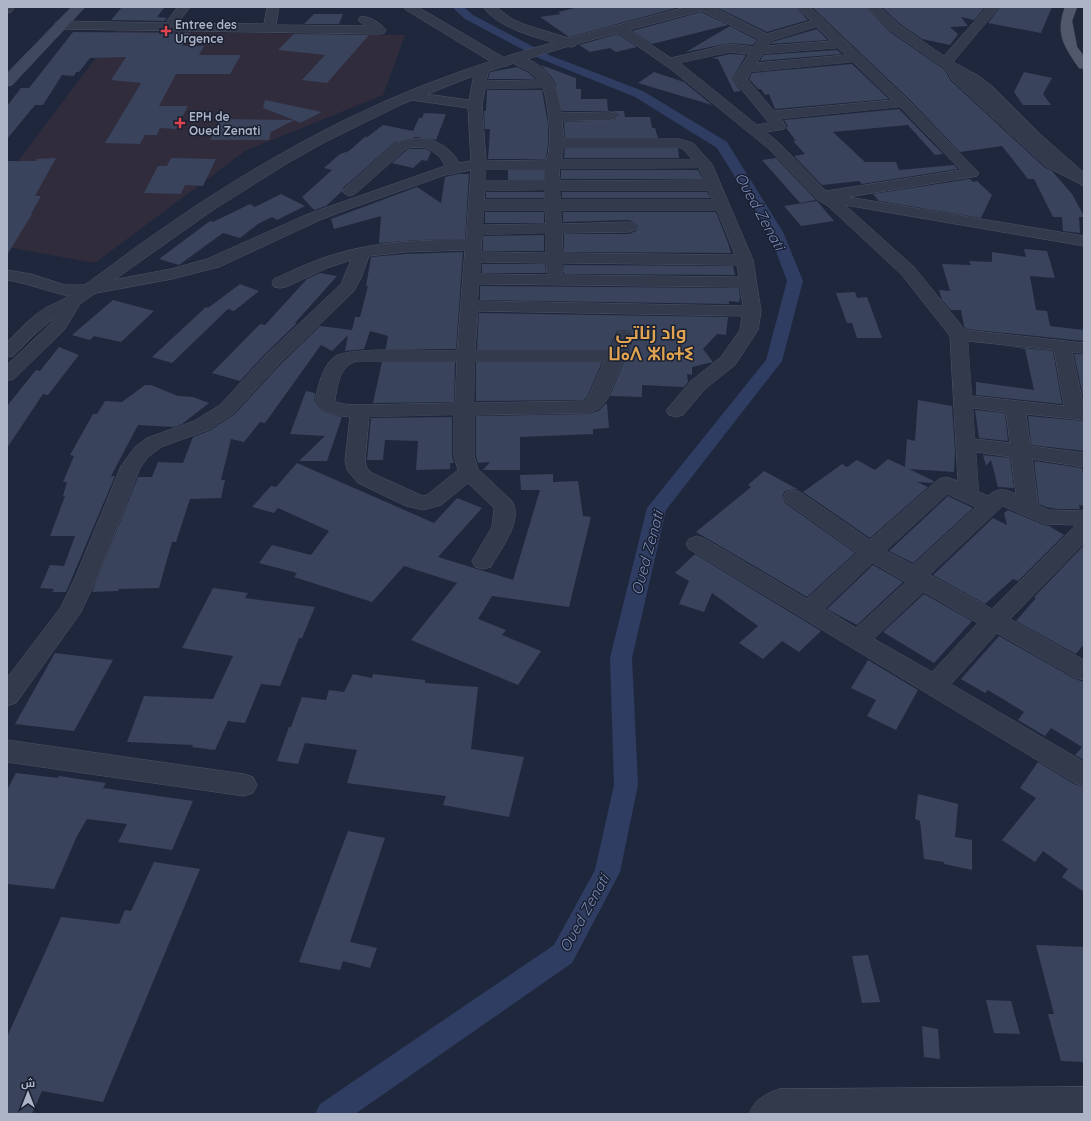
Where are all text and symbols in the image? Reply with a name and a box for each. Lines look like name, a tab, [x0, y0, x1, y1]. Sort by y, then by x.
place label: Entree des Urgence	[175, 17, 237, 46]
marker: Entree des Urgence	[160, 25, 172, 37]
place label: EPH de Oued Zenati	[189, 109, 261, 138]
marker: EPH de Oued Zenati	[174, 117, 186, 129]
water label: Oued Zenati	[731, 169, 790, 255]
district label: واد زناتي ⵡⴰⴷ ⵣⵏⴰⵜⵉ	[608, 321, 694, 365]
water label: Oued Zenati	[627, 507, 668, 597]
water label: Oued Zenati	[555, 869, 614, 955]
north arrow	[8, 1073, 48, 1113]
text: ش	[21, 1076, 35, 1090]

